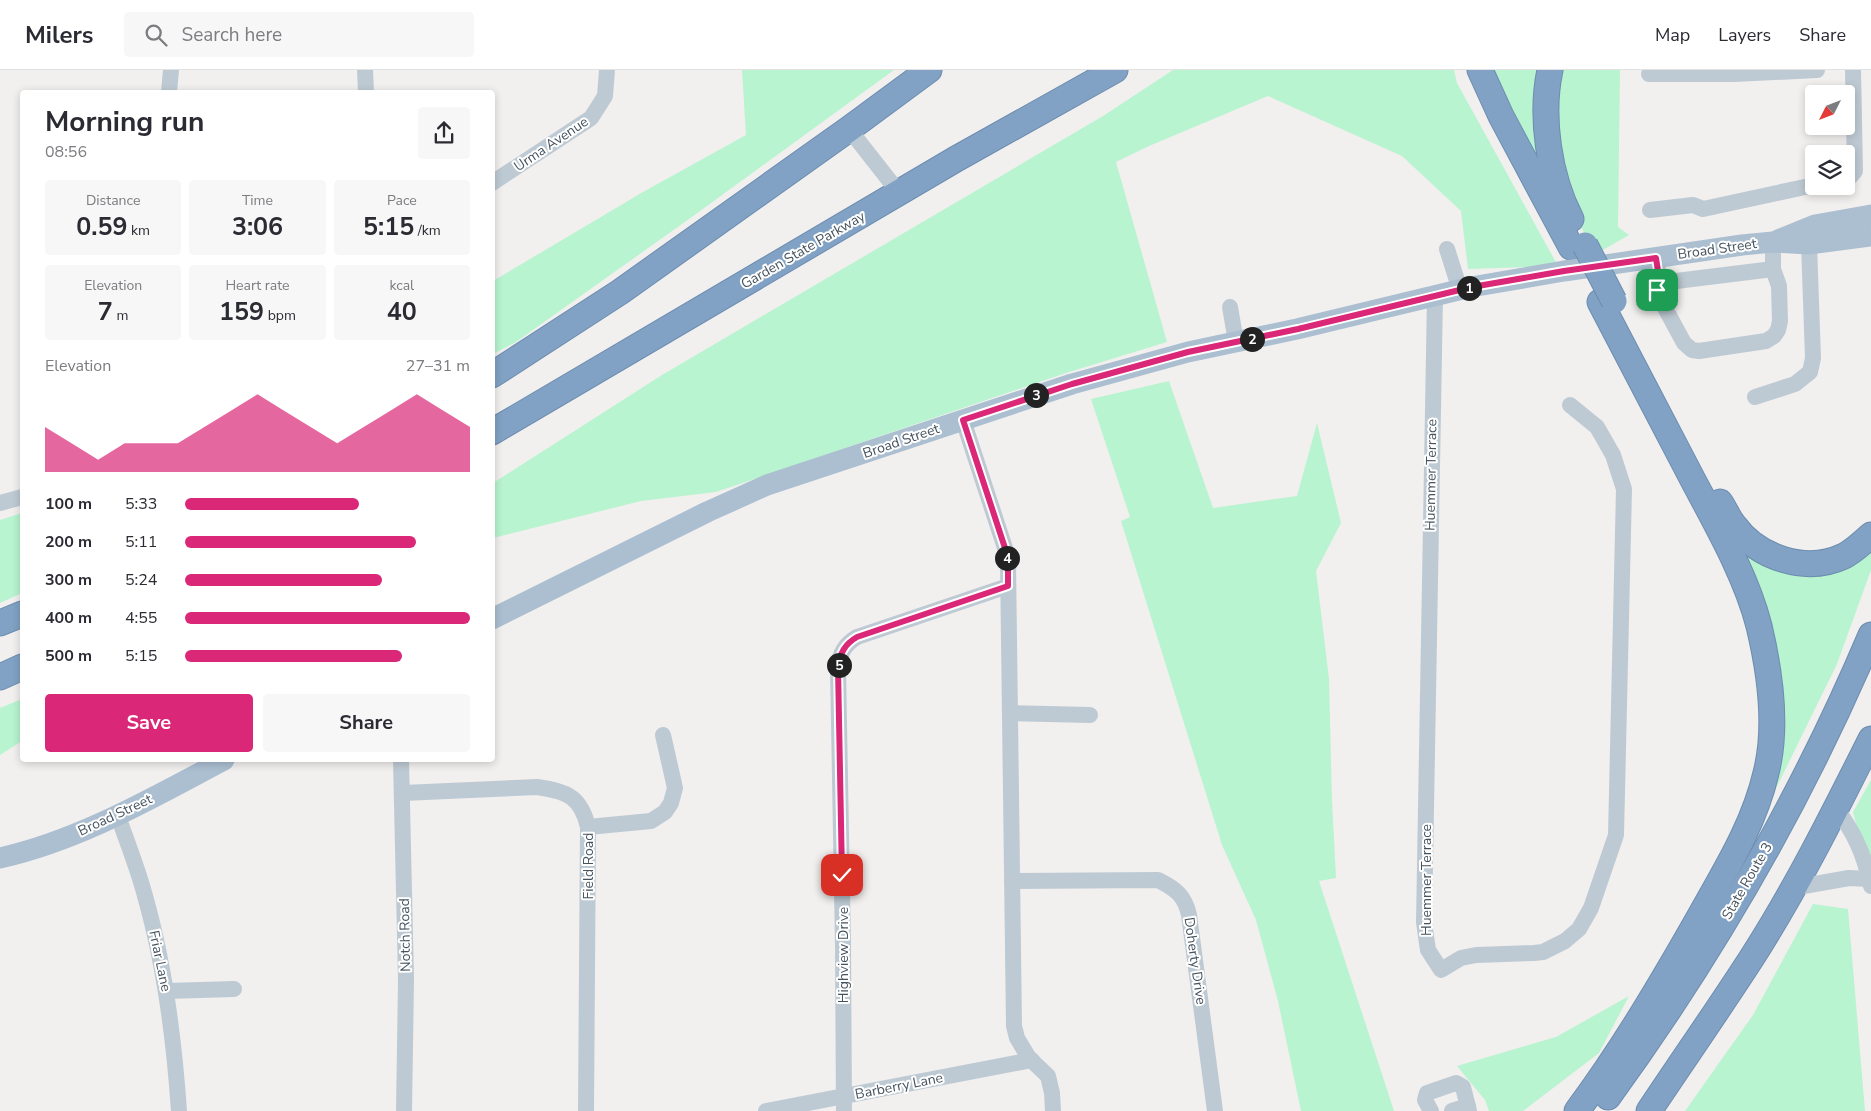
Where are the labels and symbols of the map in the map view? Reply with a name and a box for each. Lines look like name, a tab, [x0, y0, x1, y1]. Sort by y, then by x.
north arrow	[1805, 85, 1855, 135]
street label: Urma Avenue	[510, 112, 592, 176]
street label: Garden State Parkway	[737, 206, 869, 293]
street label: Broad Street	[1676, 234, 1758, 264]
pin	[1636, 269, 1678, 311]
pin: 1	[1456, 276, 1482, 300]
pin: 2	[1240, 326, 1264, 352]
pin: 3	[1024, 382, 1048, 408]
street label: Broad Street	[860, 419, 942, 463]
street label: Huemmer Terrace	[1421, 419, 1441, 531]
pin: 4	[994, 546, 1020, 570]
pin: 5	[826, 652, 852, 678]
street label: Broad Street	[75, 790, 155, 840]
street label: Huemmer Terrace	[1417, 824, 1436, 936]
street label: Field Road	[579, 833, 598, 899]
street label: State Route 3	[1717, 839, 1777, 923]
pin	[821, 854, 863, 896]
street label: Notch Road	[395, 898, 415, 972]
street label: Highview Drive	[834, 907, 853, 1003]
street label: Doherty Drive	[1179, 916, 1211, 1006]
street label: Friar Lane	[144, 929, 176, 993]
street label: Barberry Lane	[853, 1068, 945, 1104]

